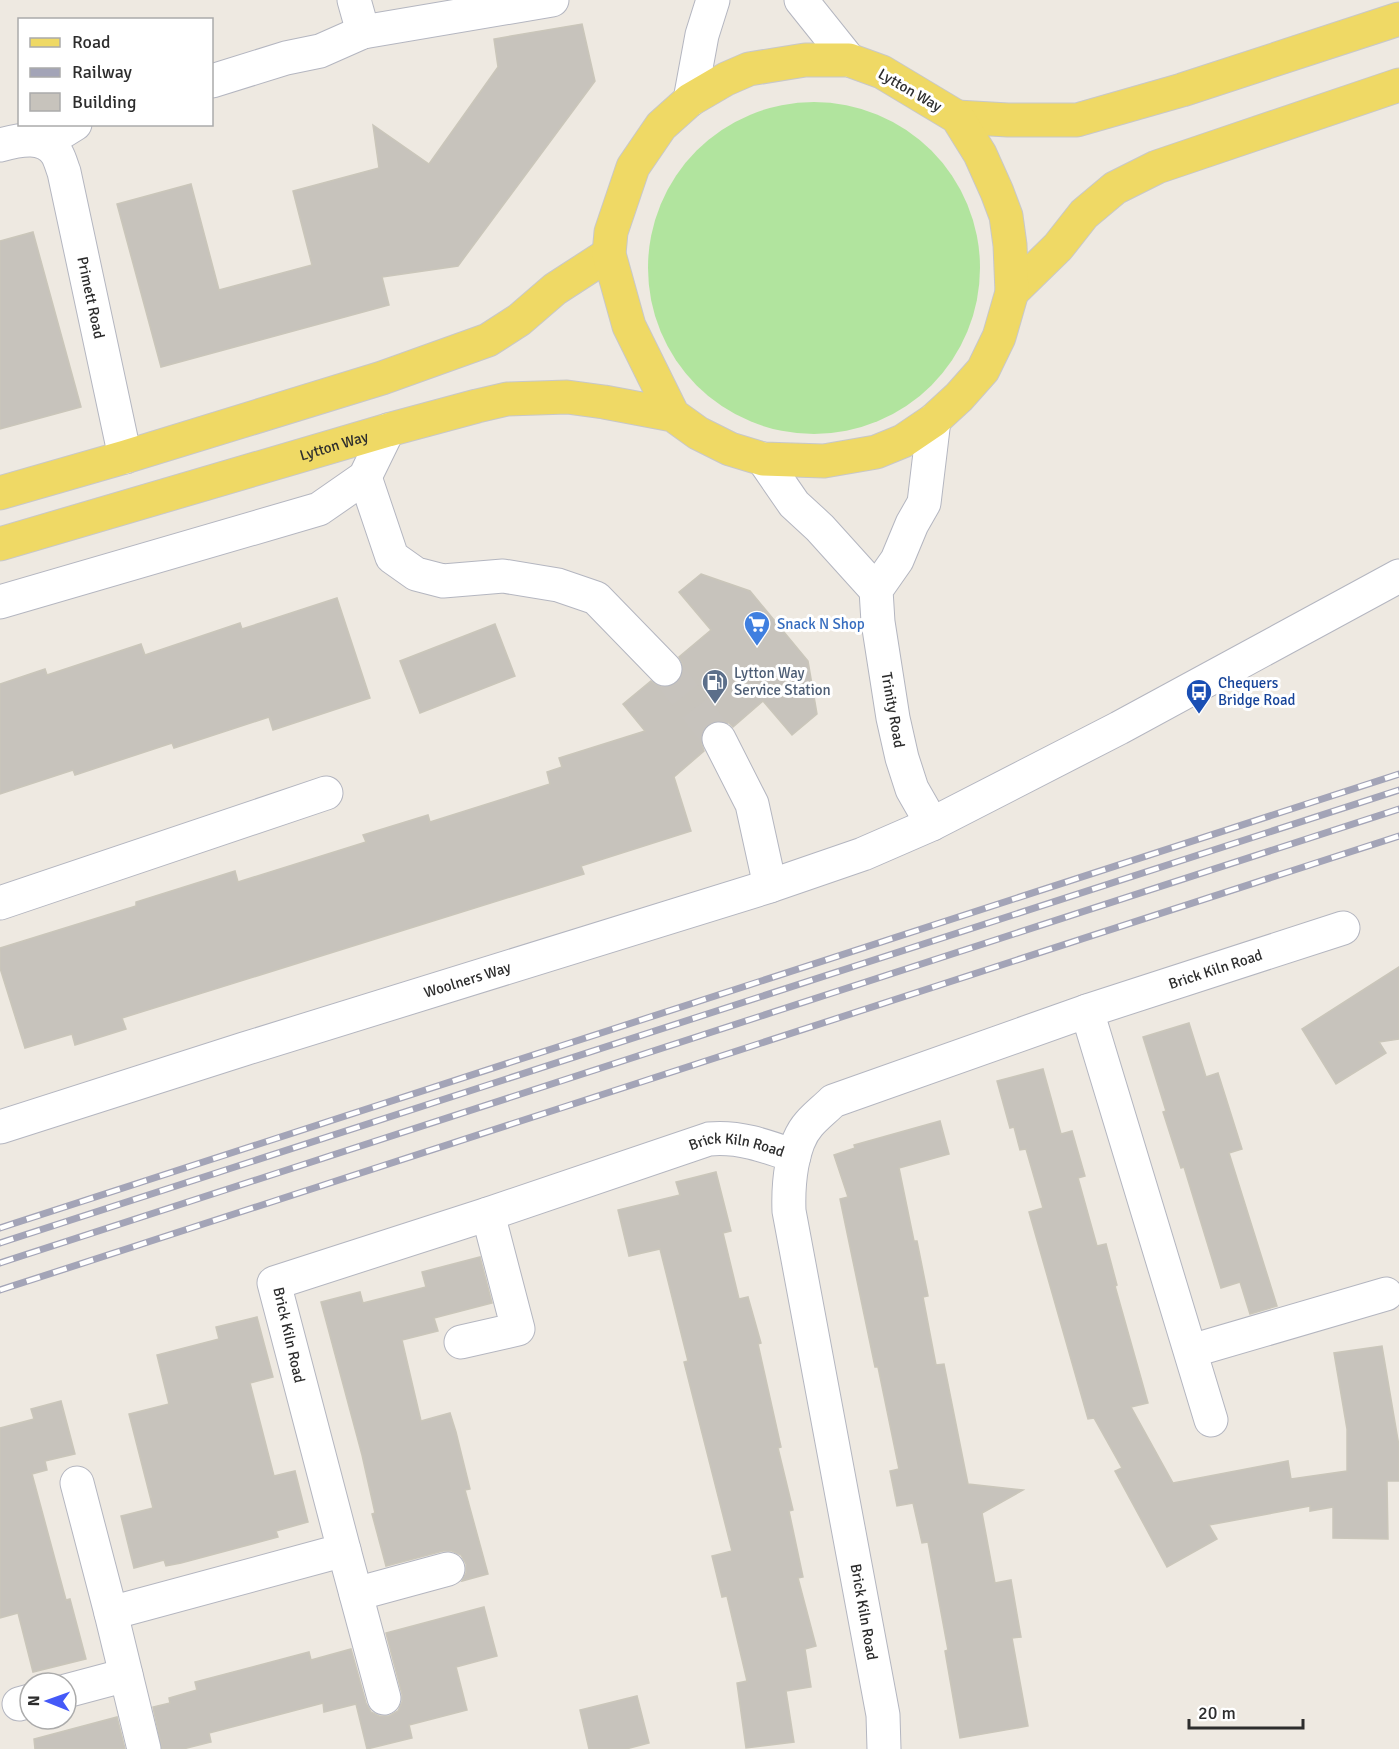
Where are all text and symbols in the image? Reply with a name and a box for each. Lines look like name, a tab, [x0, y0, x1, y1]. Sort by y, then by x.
legend	[18, 18, 213, 126]
text: Road	[72, 31, 111, 53]
text: Railway	[72, 61, 133, 83]
street label: Lytton Way	[875, 65, 945, 115]
text: Building	[72, 91, 136, 113]
street label: Primett Road	[73, 255, 108, 340]
street label: Lytton Way	[297, 427, 370, 464]
supermarket icon: Snack N Shop	[742, 609, 772, 647]
place label: Snack N Shop	[777, 615, 865, 633]
place label: Lytton Way Service Station	[734, 664, 831, 699]
fuel station icon: Lytton Way Service Station	[700, 667, 730, 705]
street label: Trinity Road	[878, 671, 909, 749]
place label: Chequers Bridge Road	[1218, 674, 1296, 709]
bus stop icon: Chequers Bridge Road	[1184, 677, 1214, 715]
street label: Brick Kiln Road	[1166, 946, 1265, 993]
street label: Woolners Way	[422, 958, 513, 1002]
street label: Brick Kiln Road	[686, 1129, 787, 1161]
street label: Brick Kiln Road	[269, 1285, 309, 1385]
street label: Brick Kiln Road	[847, 1562, 881, 1662]
north arrow	[18, 1671, 78, 1731]
scale bar	[1189, 1692, 1303, 1730]
text: N	[24, 1695, 44, 1706]
text: 20 m	[1198, 1702, 1236, 1724]

